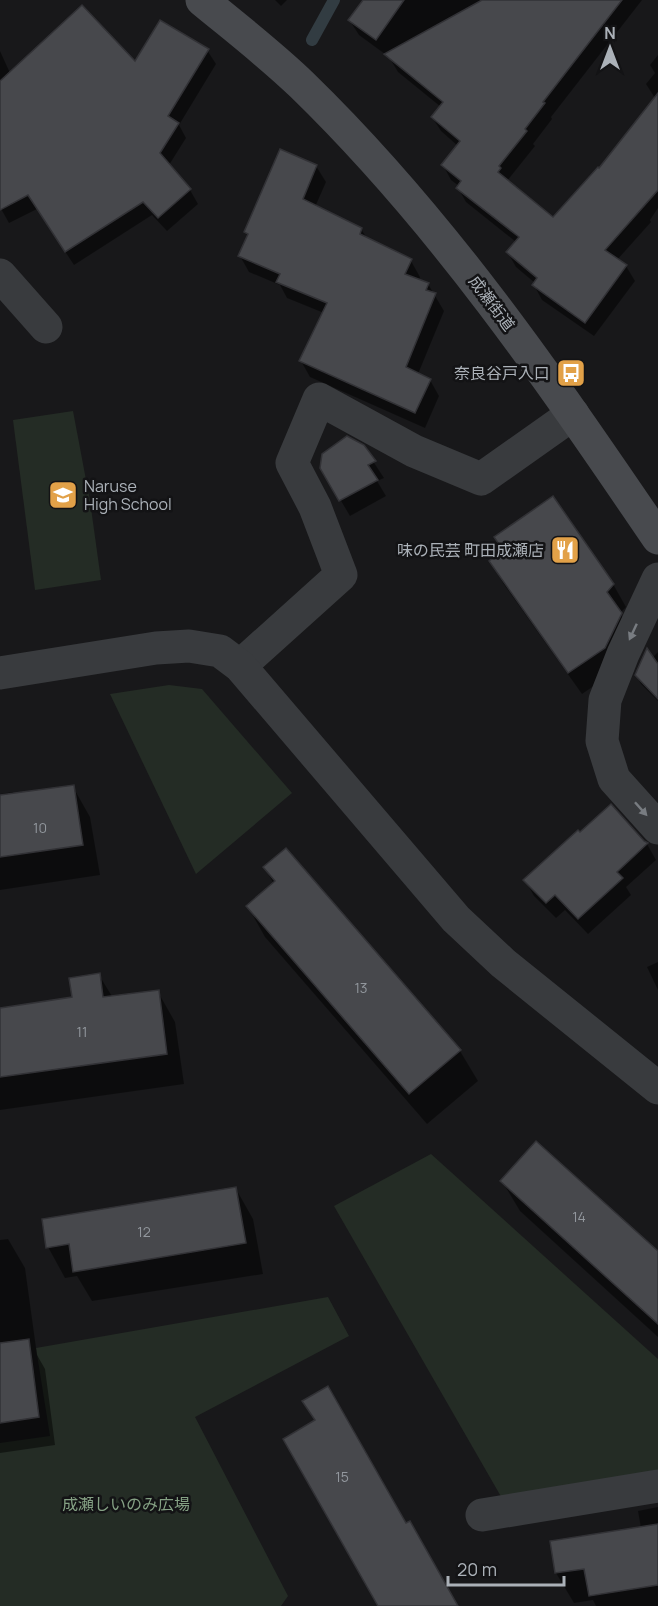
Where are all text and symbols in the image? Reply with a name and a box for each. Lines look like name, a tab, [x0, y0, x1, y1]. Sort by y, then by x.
north arrow	[580, 18, 640, 78]
text: N	[604, 22, 616, 44]
street label: 成瀬街道	[464, 271, 520, 335]
bus stop icon: 奈良谷戸入口	[555, 357, 587, 389]
place label: 奈良谷戸入口	[454, 362, 550, 384]
place label: Naruse High School	[84, 475, 172, 515]
school or university icon: Naruse High School	[47, 479, 79, 511]
restaurant icon: 味の民芸 町田成瀬店	[549, 534, 581, 566]
place label: 味の民芸 町田成瀬店	[397, 539, 544, 561]
one-way arrow	[629, 623, 638, 640]
one-way arrow	[634, 801, 647, 816]
house number: 10	[33, 818, 47, 837]
house number: 13	[354, 978, 368, 997]
house number: 11	[77, 1022, 87, 1041]
house number: 14	[572, 1207, 586, 1226]
house number: 12	[137, 1222, 151, 1241]
house number: 15	[335, 1467, 349, 1486]
park label: 成瀬しいのみ広場	[62, 1493, 190, 1515]
scale bar	[448, 1549, 564, 1587]
text: 20 m	[457, 1557, 497, 1581]

